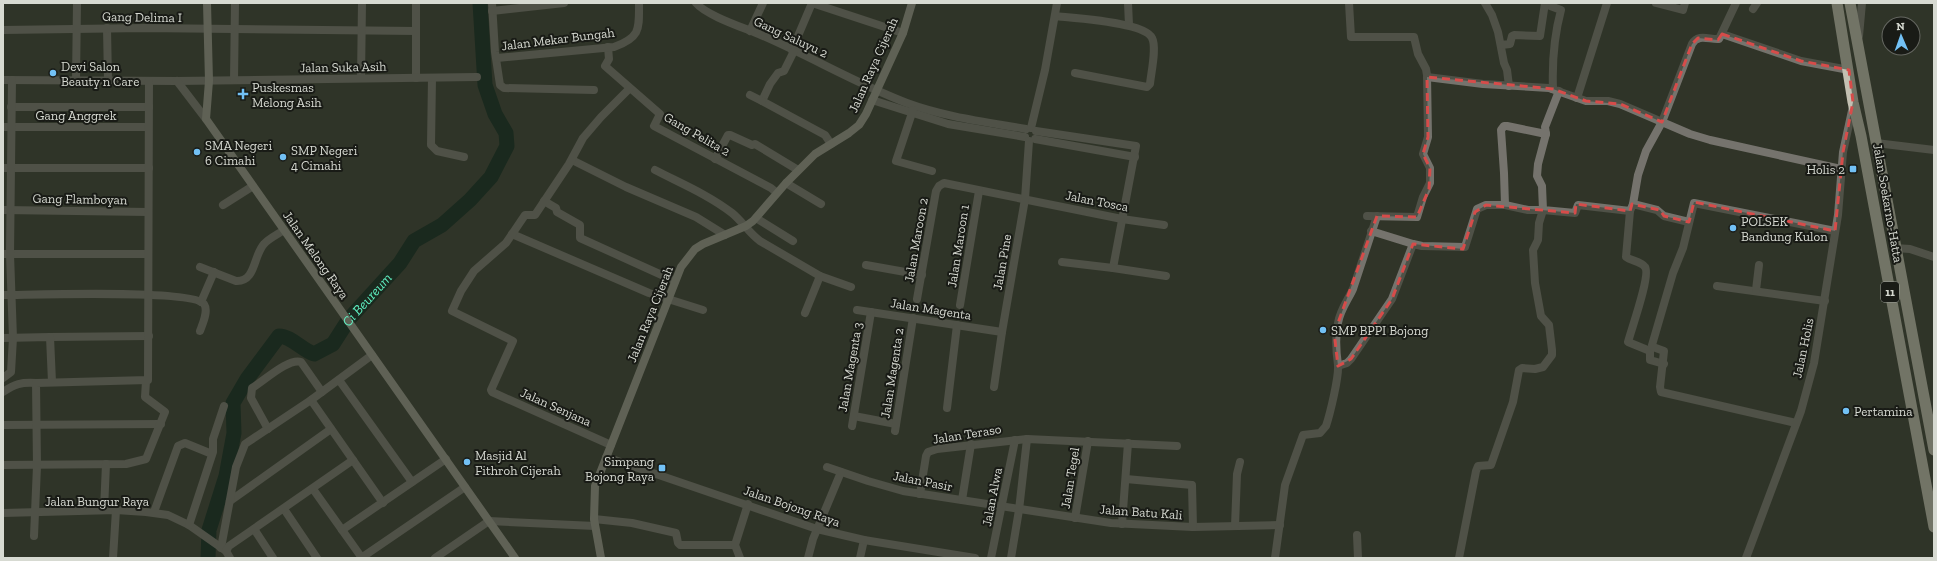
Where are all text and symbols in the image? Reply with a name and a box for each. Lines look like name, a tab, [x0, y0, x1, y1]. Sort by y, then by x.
street label: Gang Delima I	[102, 9, 182, 25]
street label: Gang Saluyu 2	[752, 13, 831, 61]
street label: Jalan Raya Cijerah	[845, 15, 902, 115]
north arrow	[1881, 16, 1921, 56]
text: N	[1896, 20, 1906, 33]
street label: Jalan Mekar Bungah	[501, 25, 616, 53]
place label: Devi Salon Beauty n Care	[61, 59, 139, 89]
street label: Jalan Suka Asih	[299, 59, 387, 75]
marker: Devi Salon Beauty n Care	[48, 68, 58, 78]
place label: Puskesmas Melong Asih	[252, 80, 322, 110]
marker: Puskesmas Melong Asih	[237, 88, 249, 100]
street label: Gang Anggrek	[36, 108, 117, 123]
street label: Gang Pelita 2	[661, 109, 733, 159]
place label: SMA Negeri 6 Cimahi	[205, 138, 272, 168]
street label: Jalan Soekarno-Hatta	[1870, 142, 1906, 264]
place label: SMP Negeri 4 Cimahi	[291, 143, 358, 173]
marker: SMA Negeri 6 Cimahi	[192, 147, 202, 157]
marker: SMP Negeri 4 Cimahi	[278, 152, 288, 162]
place label: Holis 2	[1806, 162, 1845, 177]
marker: Holis 2	[1848, 164, 1858, 174]
street label: Jalan Tosca	[1064, 188, 1130, 215]
street label: Gang Flamboyan	[32, 191, 128, 207]
street label: Jalan Maroon 2	[901, 196, 931, 283]
street label: Jalan Maroon 1	[944, 203, 972, 289]
street label: Jalan Melong Raya	[280, 208, 352, 302]
place label: POLSEK Bandung Kulon	[1741, 214, 1828, 244]
marker: POLSEK Bandung Kulon	[1728, 223, 1738, 233]
street label: Jalan Pine	[990, 233, 1014, 291]
street label: Jalan Raya Cijerah	[624, 263, 677, 365]
water label: Ci Beureum	[338, 269, 395, 329]
road number: 11	[1881, 282, 1899, 302]
street label: Jalan Magenta	[890, 295, 973, 323]
street label: Jalan Holis	[1789, 316, 1817, 379]
street label: Jalan Magenta 3	[835, 321, 865, 413]
place label: SMP BPPI Bojong	[1331, 323, 1428, 339]
marker: SMP BPPI Bojong	[1318, 325, 1328, 335]
street label: Jalan Magenta 2	[877, 327, 907, 419]
street label: Jalan Senjana	[518, 385, 594, 430]
place label: Pertamina	[1854, 404, 1913, 419]
marker: Pertamina	[1841, 406, 1851, 416]
street label: Jalan Teraso	[932, 421, 1003, 447]
street label: Jalan Tegel	[1058, 446, 1082, 510]
place label: Masjid Al Fithroh Cijerah	[475, 448, 561, 479]
place label: Simpang Bojong Raya	[585, 454, 655, 485]
marker: Masjid Al Fithroh Cijerah	[462, 457, 472, 467]
marker: Simpang Bojong Raya	[657, 463, 667, 473]
street label: Jalan Alwa	[979, 466, 1005, 528]
street label: Jalan Pasir	[892, 468, 954, 494]
street label: Jalan Bojong Raya	[742, 482, 843, 531]
street label: Jalan Bungur Raya	[45, 494, 150, 509]
street label: Jalan Batu Kali	[1099, 502, 1183, 522]

